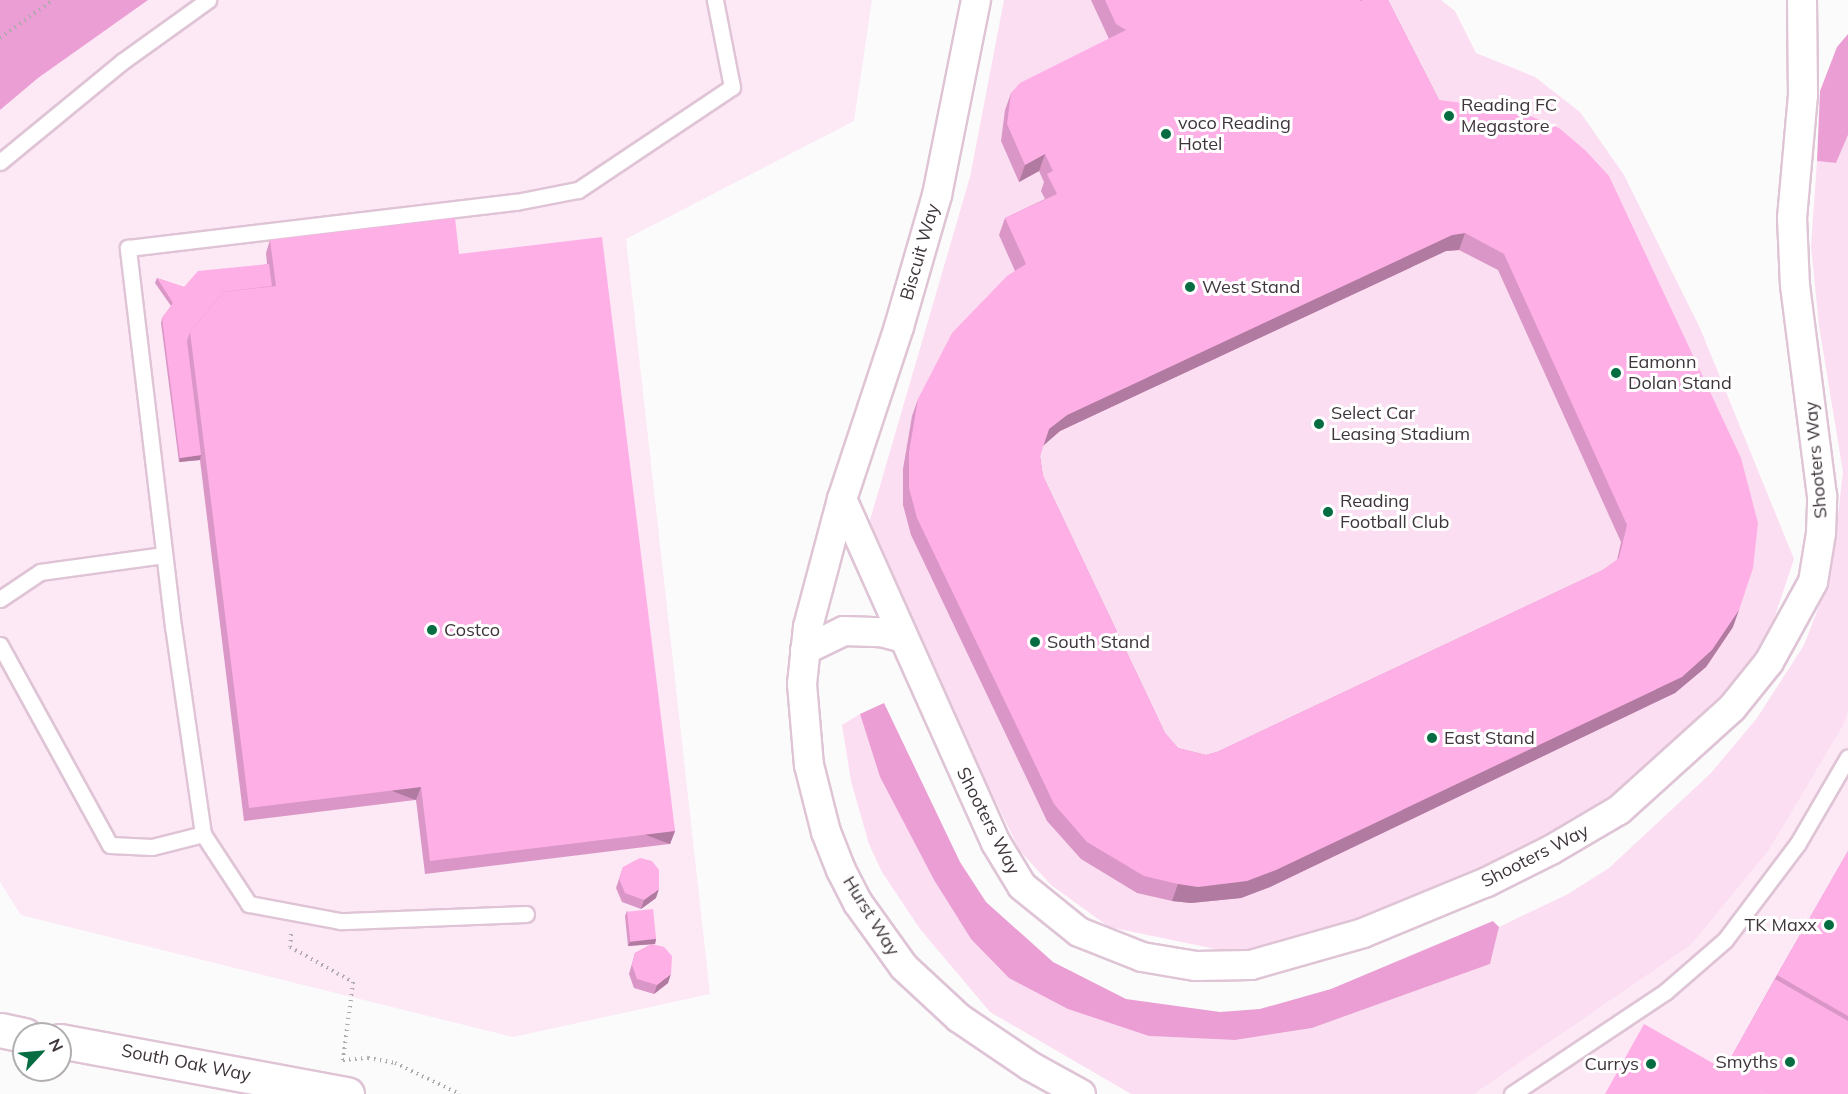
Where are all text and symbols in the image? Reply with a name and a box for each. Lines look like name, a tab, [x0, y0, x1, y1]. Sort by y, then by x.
place label: Reading FC Megastore	[1461, 95, 1557, 138]
marker: Reading FC Megastore	[1442, 109, 1456, 123]
place label: voco Reading Hotel	[1178, 113, 1291, 156]
marker: voco Reading Hotel	[1159, 127, 1173, 141]
street label: Biscuit Way	[896, 201, 944, 303]
place label: West Stand	[1202, 276, 1300, 298]
marker: West Stand	[1183, 280, 1197, 294]
place label: Eamonn Dolan Stand	[1628, 352, 1732, 394]
marker: Eamonn Dolan Stand	[1609, 366, 1623, 380]
street label: Shooters Way	[1800, 401, 1832, 519]
place label: Select Car Leasing Stadium	[1331, 403, 1470, 446]
marker: Select Car Leasing Stadium	[1312, 417, 1326, 431]
place label: Reading Football Club	[1340, 491, 1449, 534]
marker: Reading Football Club	[1321, 505, 1335, 519]
place label: Costco	[444, 619, 500, 641]
marker: Costco	[425, 623, 439, 637]
place label: South Stand	[1047, 631, 1150, 653]
marker: South Stand	[1028, 635, 1042, 649]
place label: East Stand	[1444, 727, 1535, 749]
marker: East Stand	[1425, 731, 1439, 745]
street label: Shooters Way	[952, 764, 1024, 878]
street label: Shooters Way	[1478, 820, 1592, 892]
street label: Hurst Way	[838, 872, 904, 960]
place label: TK Maxx	[1745, 914, 1817, 936]
marker: TK Maxx	[1822, 918, 1836, 932]
north arrow	[12, 1022, 72, 1082]
text: N	[45, 1035, 68, 1055]
street label: South Oak Way	[119, 1040, 253, 1086]
place label: Smyths	[1716, 1051, 1778, 1073]
place label: Currys	[1585, 1053, 1639, 1075]
marker: Smyths	[1783, 1055, 1797, 1069]
marker: Currys	[1644, 1057, 1658, 1071]

